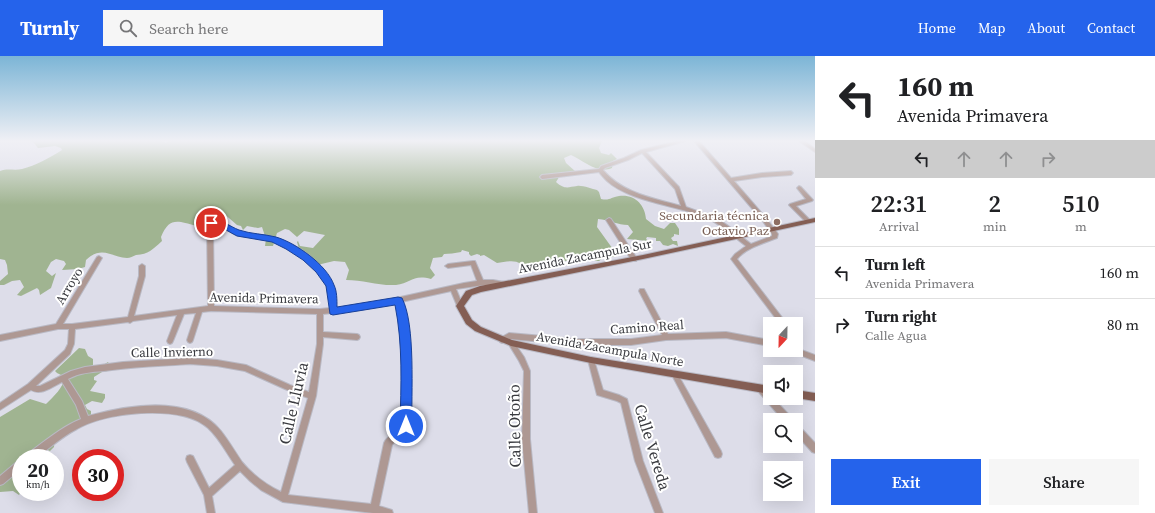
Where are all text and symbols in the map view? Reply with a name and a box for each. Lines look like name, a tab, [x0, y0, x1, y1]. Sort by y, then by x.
search box	[103, 10, 383, 46]
text: Turnly	[20, 15, 79, 41]
icon: search	[117, 17, 139, 39]
text: Search here	[149, 18, 228, 39]
text: Home	[918, 18, 956, 38]
text: Map	[978, 18, 1005, 38]
text: About	[1027, 18, 1065, 38]
text: Contact	[1087, 18, 1135, 38]
text: 160 m	[897, 67, 974, 105]
icon: left	[831, 72, 883, 124]
text: Avenida Primavera	[897, 103, 1048, 128]
icon: left	[911, 148, 933, 170]
icon: ahead	[953, 148, 975, 170]
icon: ahead	[995, 148, 1017, 170]
icon: right	[1037, 148, 1059, 170]
text: 22:31	[870, 187, 928, 220]
text: 2	[989, 187, 1001, 220]
text: 510	[1062, 187, 1100, 220]
pin	[194, 206, 228, 240]
place label: Secundaria técnica Octavio Paz	[659, 207, 769, 239]
icon: arrive	[200, 212, 222, 234]
marker: Secundaria técnica Octavio Paz	[772, 217, 782, 227]
text: Arrival	[879, 218, 919, 235]
text: min	[983, 218, 1007, 235]
text: m	[1075, 218, 1087, 235]
street label: Avenida Zacampula Sur	[517, 235, 654, 277]
text: Turn left	[865, 254, 925, 275]
icon: left	[831, 262, 853, 284]
text: 160 m	[1099, 262, 1139, 283]
street label: Arroyo	[51, 264, 87, 308]
text: Avenida Primavera	[865, 275, 974, 292]
street label: Avenida Primavera	[209, 289, 319, 307]
text: Turn right	[865, 306, 937, 327]
icon: right	[831, 314, 853, 336]
text: 80 m	[1107, 314, 1139, 335]
street label: Camino Real	[610, 316, 684, 338]
north arrow	[763, 317, 803, 357]
map controls	[763, 317, 803, 501]
text: Calle Agua	[865, 327, 927, 344]
street label: Avenida Zacampula Norte	[535, 328, 685, 370]
street label: Calle Invierno	[131, 343, 213, 361]
street label: Calle Lluvia	[273, 359, 313, 446]
button: sound	[763, 365, 803, 405]
street label: Calle Otoño	[502, 384, 526, 468]
street label: Calle Vereda	[629, 401, 677, 493]
position arrow	[385, 405, 427, 447]
button: search	[763, 413, 803, 453]
speed limit sign: 30	[72, 449, 124, 501]
text: 20	[27, 456, 49, 484]
button: Exit	[831, 459, 981, 505]
button: Share	[989, 459, 1139, 505]
button: layers	[763, 461, 803, 501]
text: km/h	[26, 478, 50, 491]

